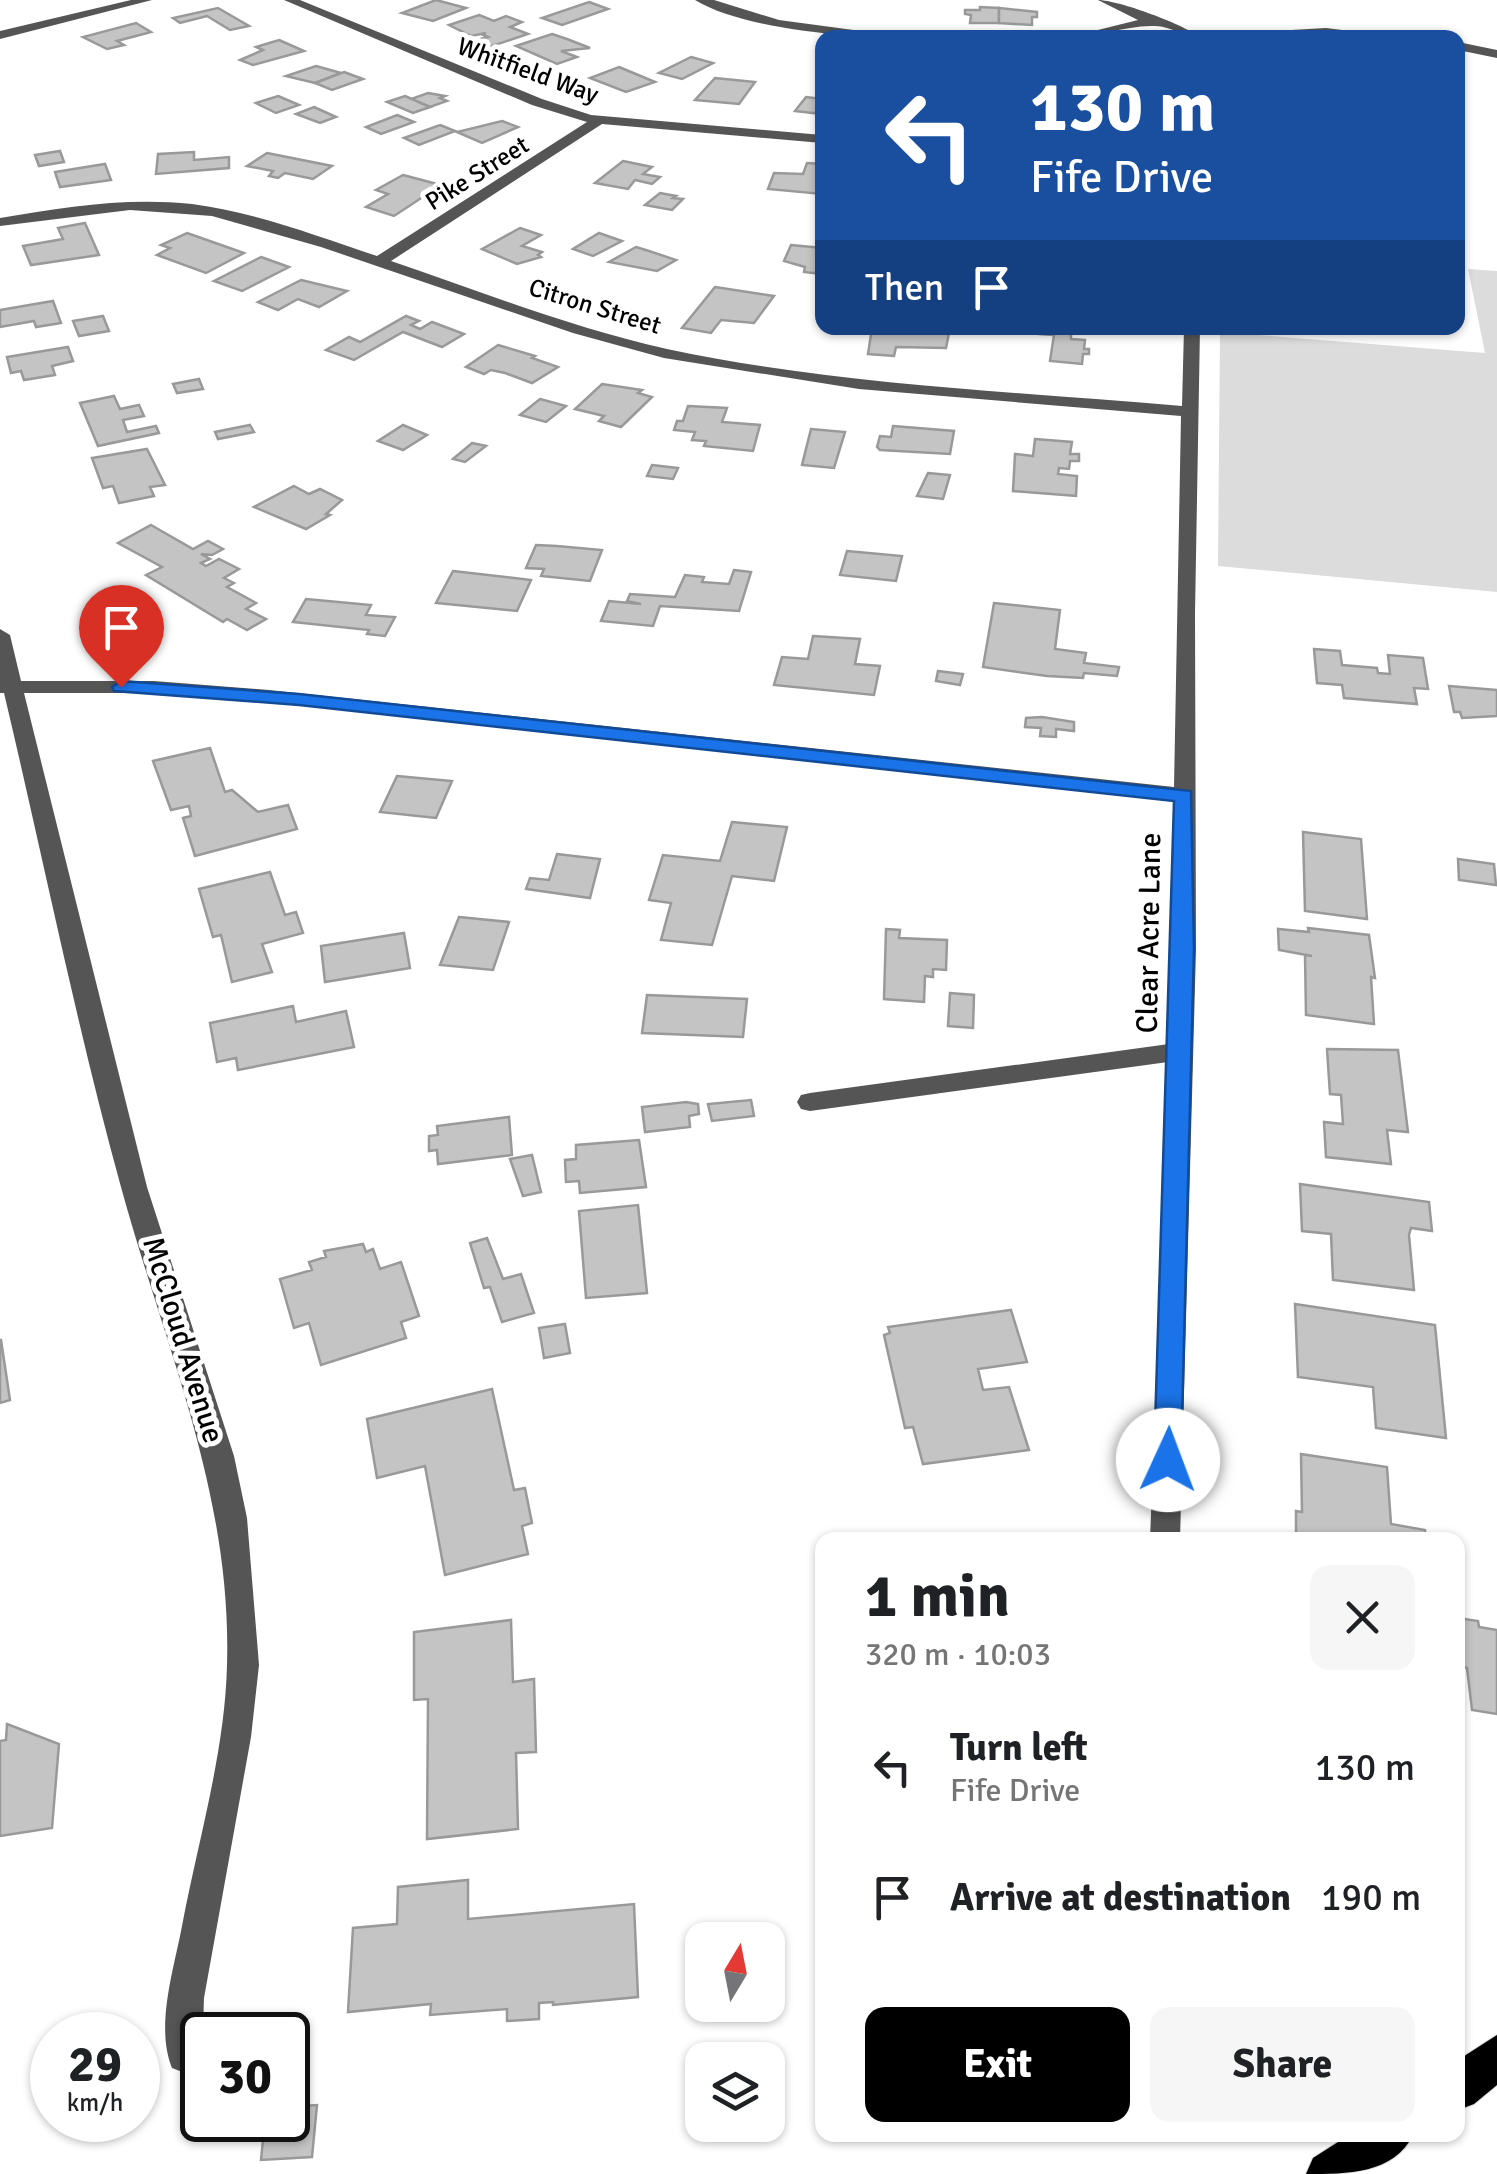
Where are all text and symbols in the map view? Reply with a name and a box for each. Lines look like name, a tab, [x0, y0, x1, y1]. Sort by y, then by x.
street label: Whitfield Way	[453, 30, 603, 110]
text: 130 m	[1030, 64, 1215, 150]
icon: left	[865, 70, 995, 200]
street label: Pike Street	[420, 129, 535, 217]
text: Fife Drive	[1030, 150, 1213, 205]
icon: arrive	[964, 260, 1019, 315]
text: Then	[865, 264, 944, 311]
street label: Citron Street	[525, 271, 665, 341]
pin	[79, 585, 164, 688]
icon: arrive	[94, 600, 149, 655]
street label: Clear Acre Lane	[1129, 832, 1169, 1034]
street label: McCloud Avenue	[134, 1233, 232, 1447]
position arrow	[1116, 1408, 1220, 1512]
text: 1 min	[865, 1560, 1010, 1634]
button: close	[1310, 1565, 1415, 1670]
text: 320 m · 10:03	[865, 1635, 1051, 1674]
text: Turn left	[950, 1724, 1088, 1771]
icon: left	[865, 1740, 920, 1795]
text: 130 m	[1315, 1744, 1415, 1791]
text: Fife Drive	[950, 1771, 1080, 1810]
icon: arrive	[865, 1870, 920, 1925]
text: Arrive at destination	[950, 1874, 1291, 1921]
text: 190 m	[1321, 1874, 1421, 1921]
north arrow	[685, 1922, 785, 2022]
map controls	[685, 1922, 785, 2142]
button: Exit	[865, 2007, 1130, 2122]
button: Share	[1150, 2007, 1415, 2122]
speed limit sign: 30	[180, 2012, 310, 2142]
text: 29	[68, 2034, 122, 2096]
button: layers	[685, 2042, 785, 2142]
text: km/h	[67, 2087, 123, 2118]

